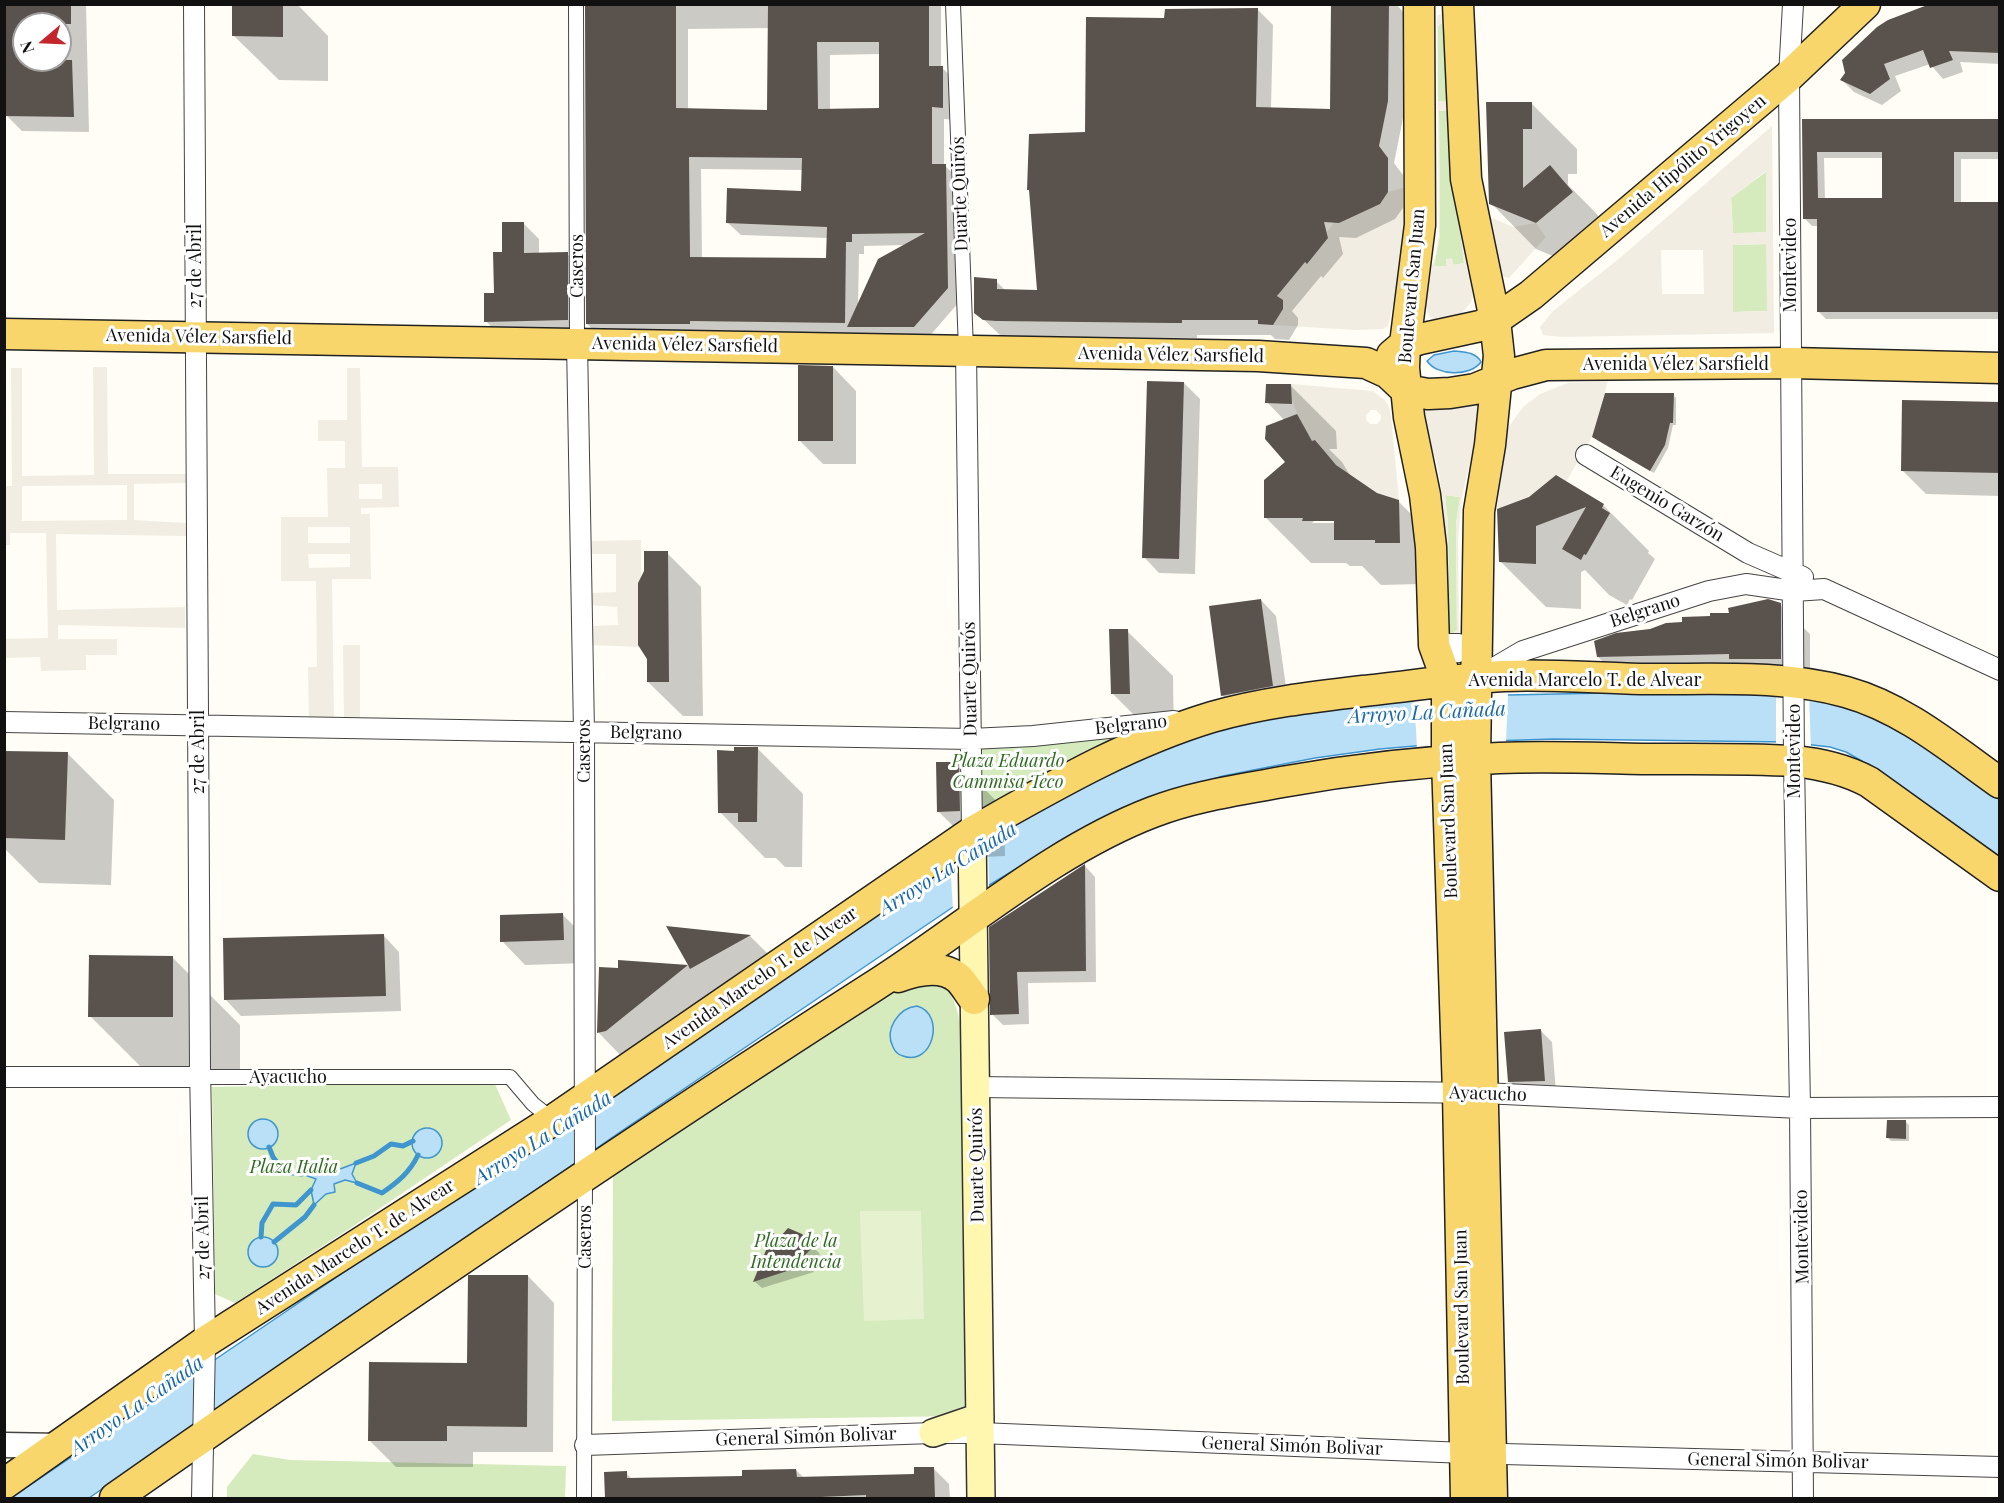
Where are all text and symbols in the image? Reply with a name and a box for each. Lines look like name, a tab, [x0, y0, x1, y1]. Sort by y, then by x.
north arrow	[12, 12, 72, 72]
text: N	[15, 38, 38, 56]
street label: Avenida Hipólito Yrigoyen	[1595, 90, 1771, 242]
street label: Duarte Quirós	[947, 136, 973, 252]
street label: Boulevard San Juan	[1394, 208, 1430, 364]
street label: Montevideo	[1779, 218, 1801, 312]
street label: 27 de Abril	[184, 224, 206, 308]
street label: Caseros	[566, 234, 588, 298]
street label: Avenida Vélez Sarsfield	[106, 325, 292, 349]
street label: Avenida Vélez Sarsfield	[592, 333, 778, 357]
street label: Avenida Vélez Sarsfield	[1078, 343, 1264, 367]
street label: Avenida Vélez Sarsfield	[1583, 353, 1769, 375]
street label: Eugenio Garzón	[1606, 462, 1728, 546]
street label: Belgrano	[1607, 590, 1683, 632]
street label: Duarte Quirós	[958, 621, 982, 737]
street label: Avenida Marcelo T. de Alvear	[1469, 669, 1701, 691]
water label: Arroyo La Cañada	[1348, 697, 1506, 729]
street label: Montevideo	[1783, 704, 1805, 798]
street label: 27 de Abril	[187, 710, 209, 794]
street label: Belgrano	[1094, 710, 1168, 740]
street label: Belgrano	[88, 713, 160, 735]
street label: Caseros	[573, 719, 595, 783]
street label: Belgrano	[610, 722, 682, 744]
street label: Boulevard San Juan	[1435, 743, 1463, 899]
park label: Plaza Eduardo Cammisa Teco	[951, 750, 1065, 792]
water label: Arroyo La Cañada	[875, 817, 1021, 921]
street label: Avenida Marcelo T. de Alvear	[658, 902, 862, 1054]
street label: Ayacucho	[249, 1066, 327, 1088]
street label: Ayacucho	[1449, 1082, 1527, 1106]
water label: Arroyo La Cañada	[470, 1086, 616, 1190]
street label: Duarte Quirós	[965, 1107, 989, 1223]
park label: Plaza Italia	[250, 1156, 338, 1178]
street label: Avenida Marcelo T. de Alvear	[251, 1175, 459, 1319]
street label: Montevideo	[1790, 1189, 1814, 1285]
street label: 27 de Abril	[191, 1196, 215, 1280]
street label: Caseros	[574, 1205, 596, 1269]
street label: Boulevard San Juan	[1450, 1229, 1474, 1385]
park label: Plaza de la Intendencia	[750, 1230, 842, 1272]
water label: Arroyo La Cañada	[65, 1351, 209, 1461]
street label: General Simón Bolivar	[715, 1423, 897, 1451]
street label: General Simón Bolivar	[1201, 1432, 1383, 1460]
street label: General Simón Bolivar	[1687, 1449, 1869, 1473]

